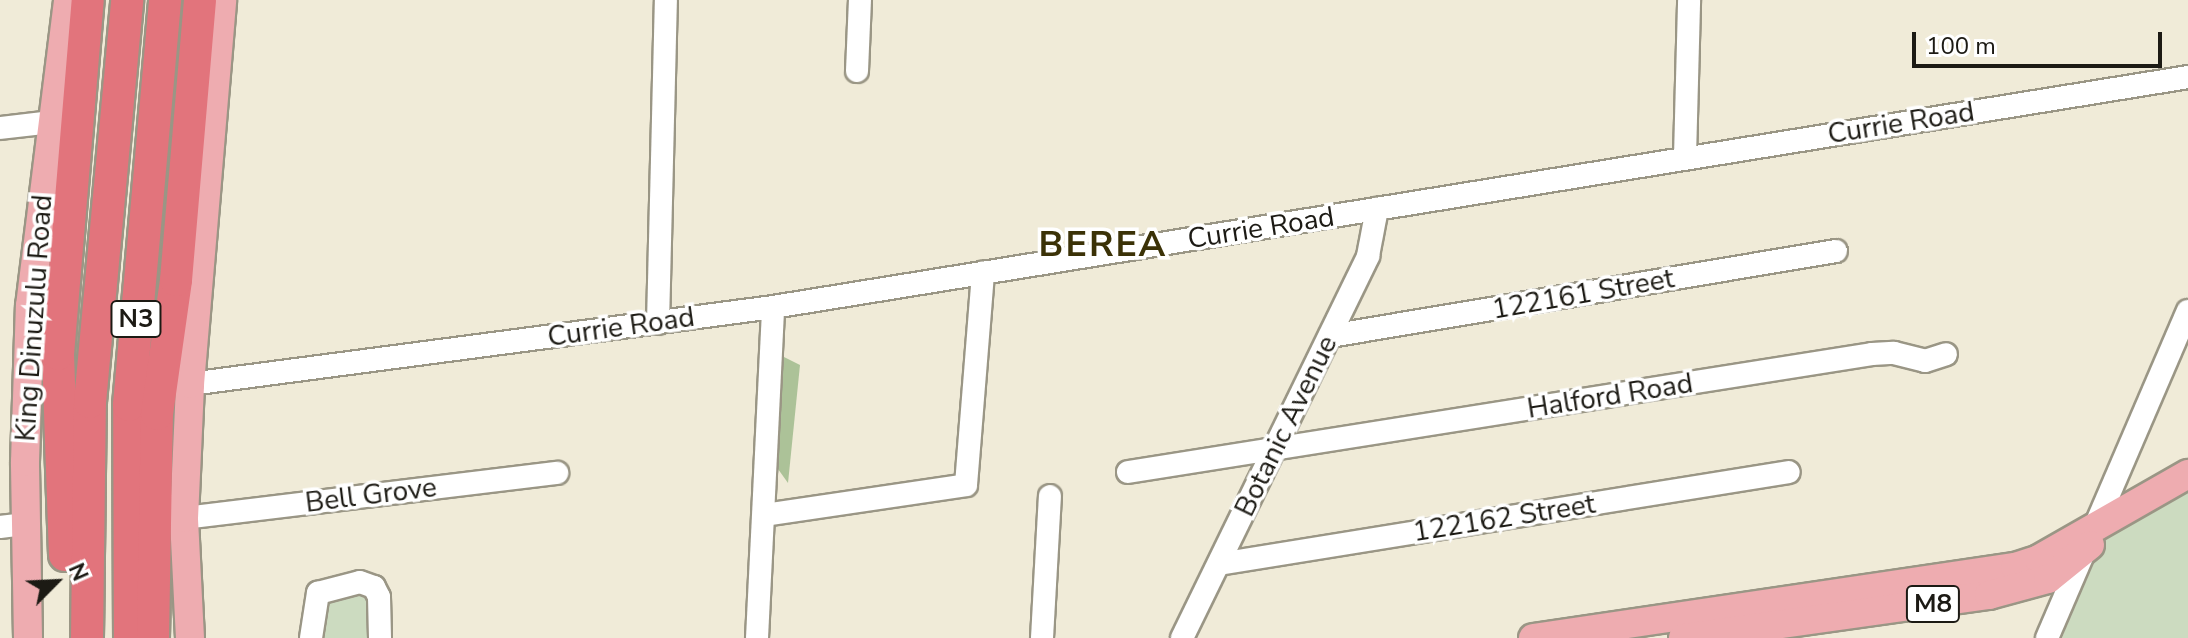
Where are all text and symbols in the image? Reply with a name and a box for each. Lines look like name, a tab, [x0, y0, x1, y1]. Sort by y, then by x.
scale bar	[1916, 16, 2166, 66]
text: 100 m	[1926, 30, 1996, 62]
street label: Currie Road	[1825, 95, 1977, 151]
street label: King Dinuzulu Road	[9, 193, 59, 443]
street label: Currie Road	[1185, 200, 1337, 256]
district label: BEREA	[1039, 223, 1167, 267]
street label: 122161 Street	[1489, 261, 1677, 327]
road number: N3	[110, 297, 162, 341]
street label: Currie Road	[545, 300, 697, 354]
street label: Botanic Avenue	[1228, 330, 1344, 522]
street label: Halford Road	[1525, 366, 1695, 426]
street label: Bell Grove	[303, 470, 439, 520]
street label: 122162 Street	[1410, 487, 1598, 549]
north arrow	[16, 542, 96, 622]
text: N	[61, 559, 95, 586]
road number: M8	[1905, 582, 1961, 626]

